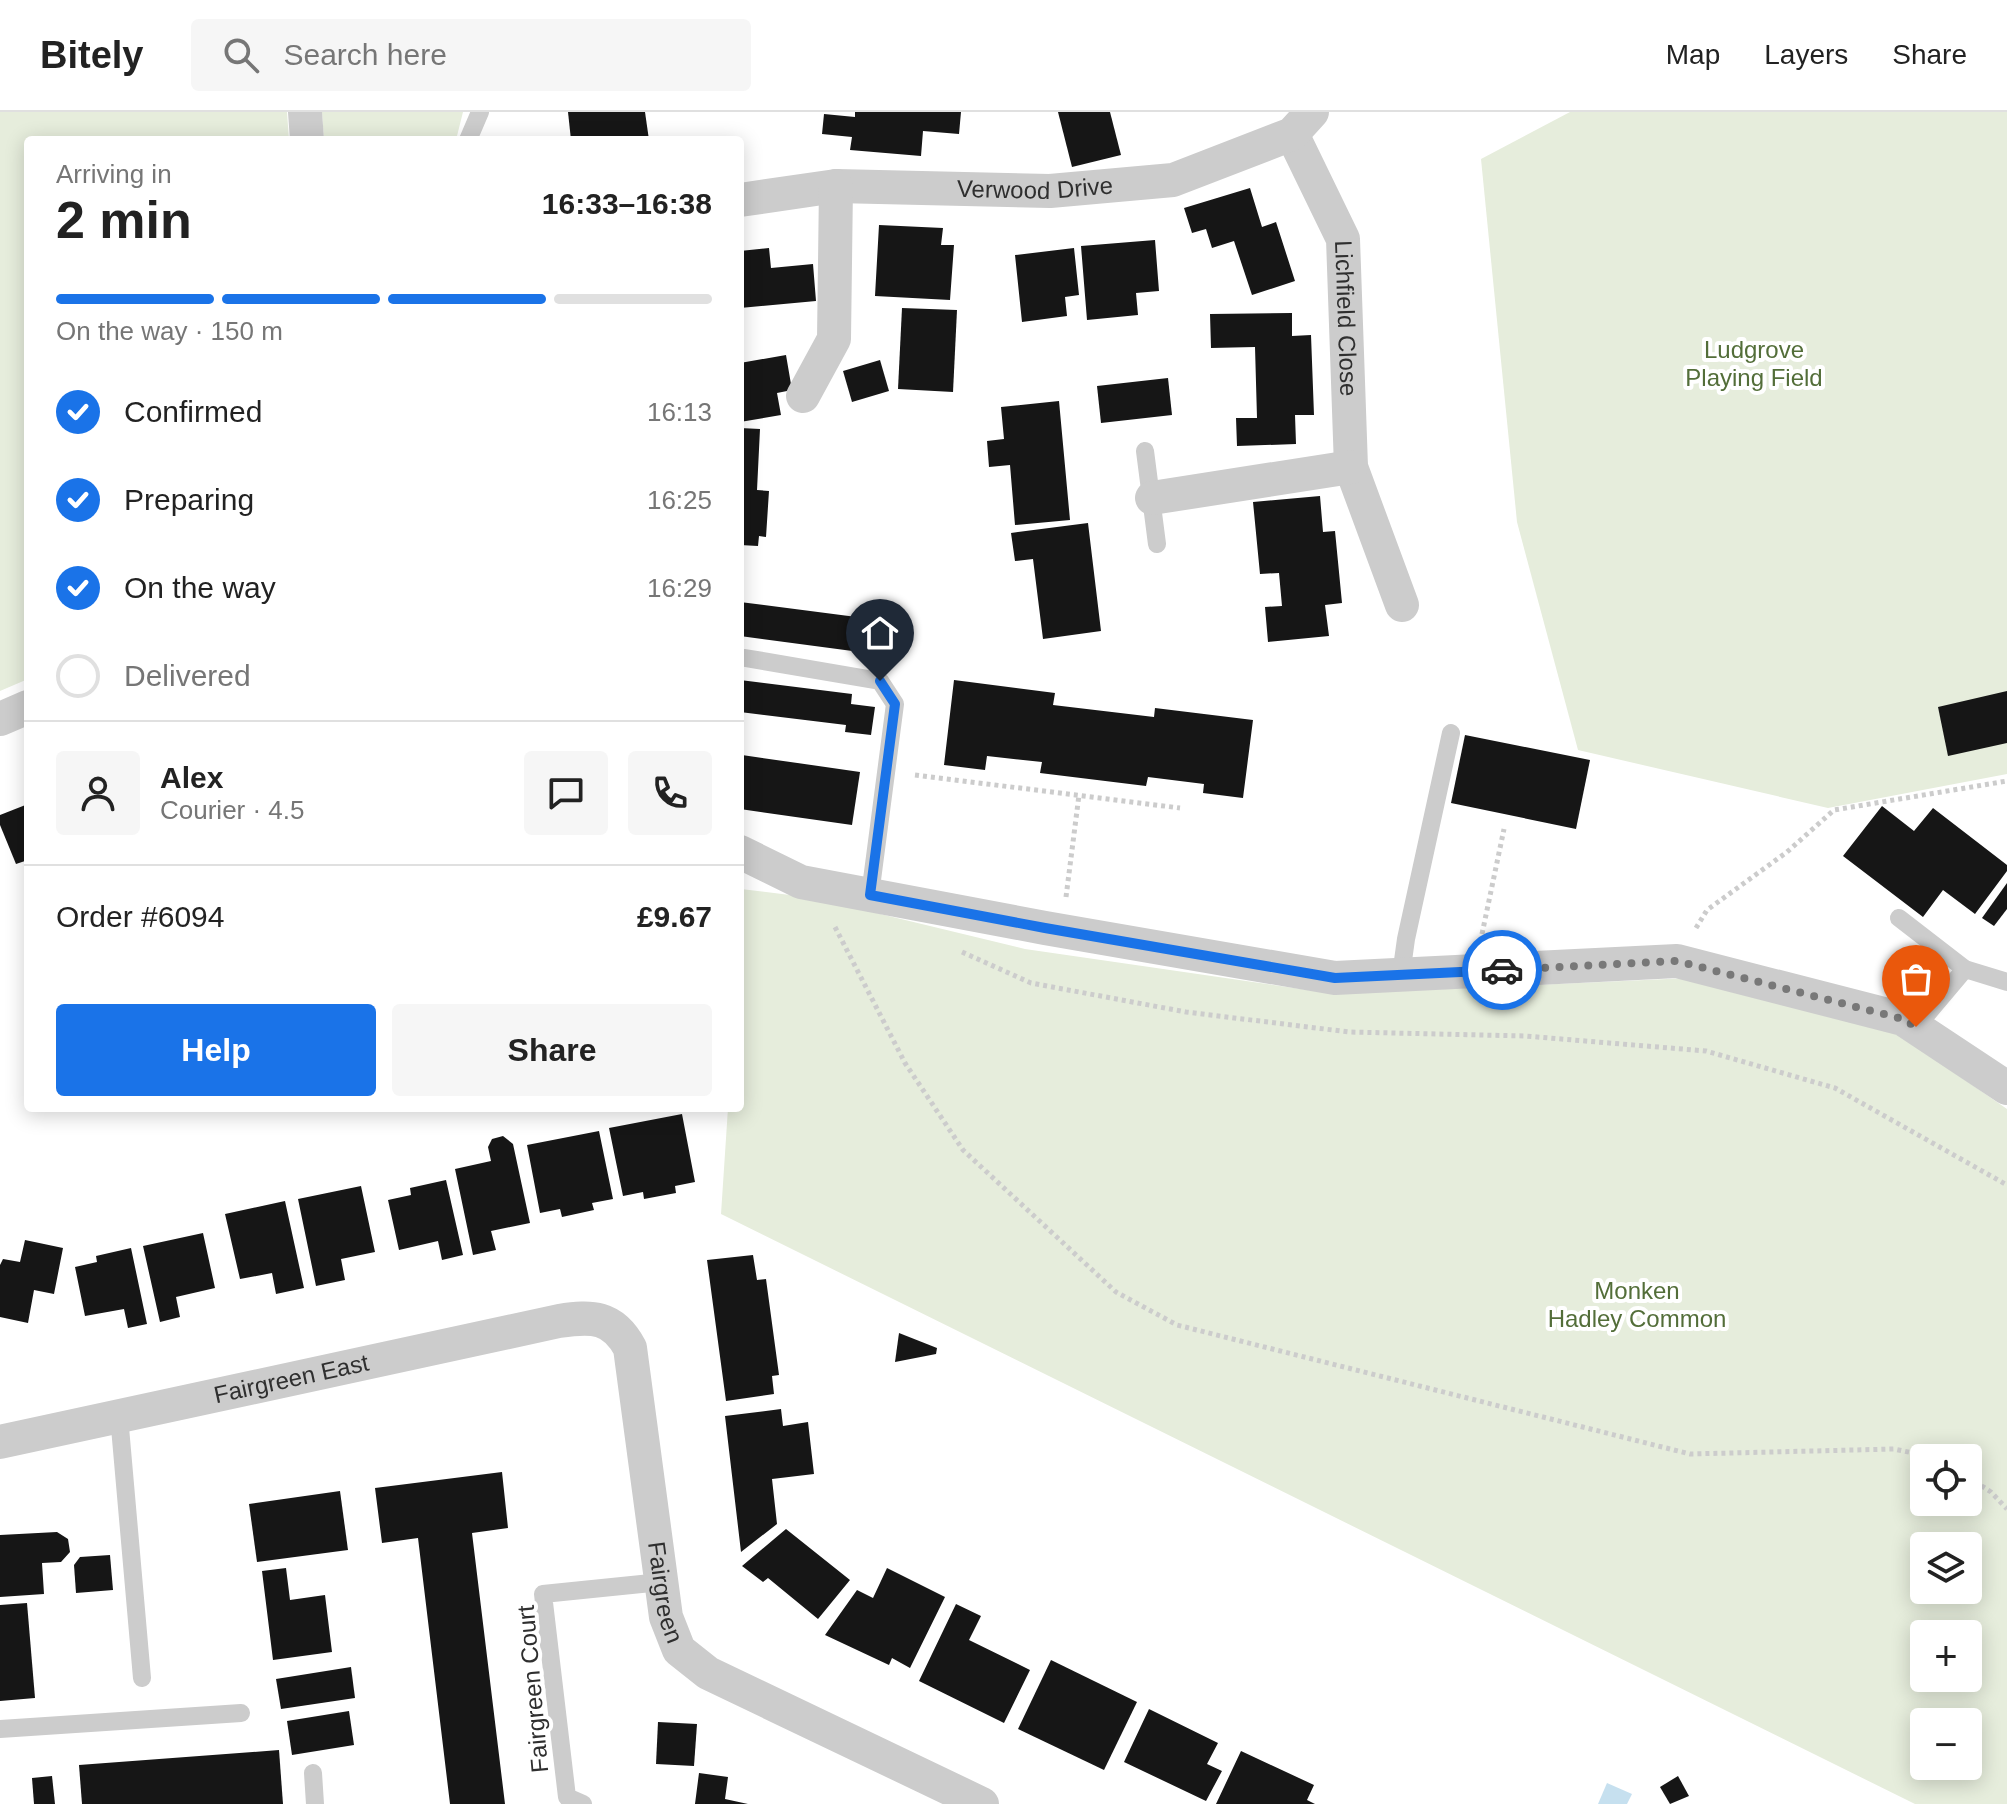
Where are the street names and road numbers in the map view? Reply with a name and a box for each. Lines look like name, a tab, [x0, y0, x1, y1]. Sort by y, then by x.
street label: Verwood Drive	[957, 171, 1114, 204]
street label: Lichfield Close	[1330, 240, 1363, 397]
street label: Fairgreen East	[211, 1349, 371, 1408]
street label: Fairgreen	[643, 1540, 689, 1647]
street label: Fairgreen Court	[512, 1604, 553, 1774]

